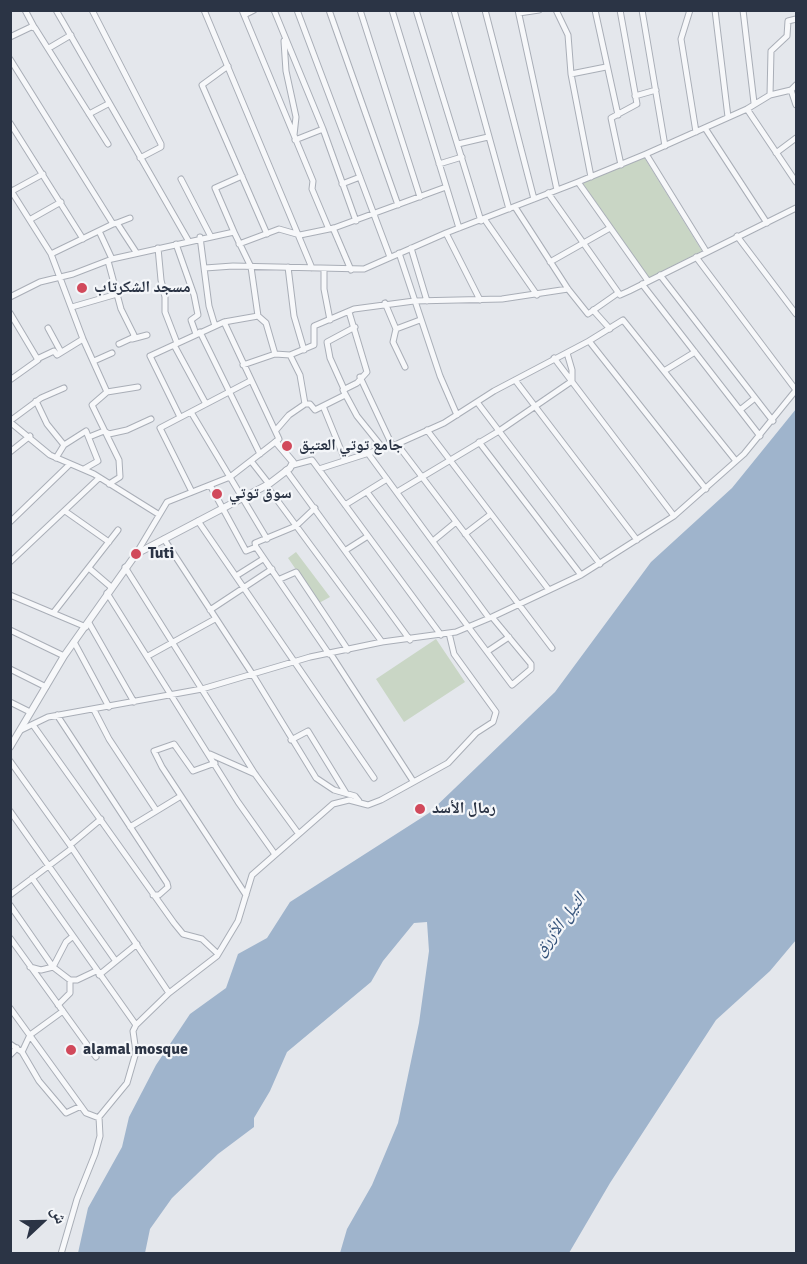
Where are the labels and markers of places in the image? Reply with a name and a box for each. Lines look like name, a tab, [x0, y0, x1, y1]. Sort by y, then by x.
place label: مسجد الشكرتاب	[94, 278, 190, 298]
marker: مسجد الشكرتاب	[75, 281, 89, 295]
place label: جامع توتي العتيق	[299, 436, 403, 456]
marker: جامع توتي العتيق	[280, 439, 294, 453]
place label: سوق توتي	[229, 484, 292, 504]
marker: سوق توتي	[210, 487, 224, 501]
place label: Tuti	[148, 544, 174, 564]
marker: Tuti	[129, 547, 143, 561]
place label: رمال الأسد	[432, 799, 496, 819]
marker: رمال الأسد	[413, 802, 427, 816]
place label: alamal mosque	[83, 1040, 188, 1060]
marker: alamal mosque	[64, 1043, 78, 1057]

